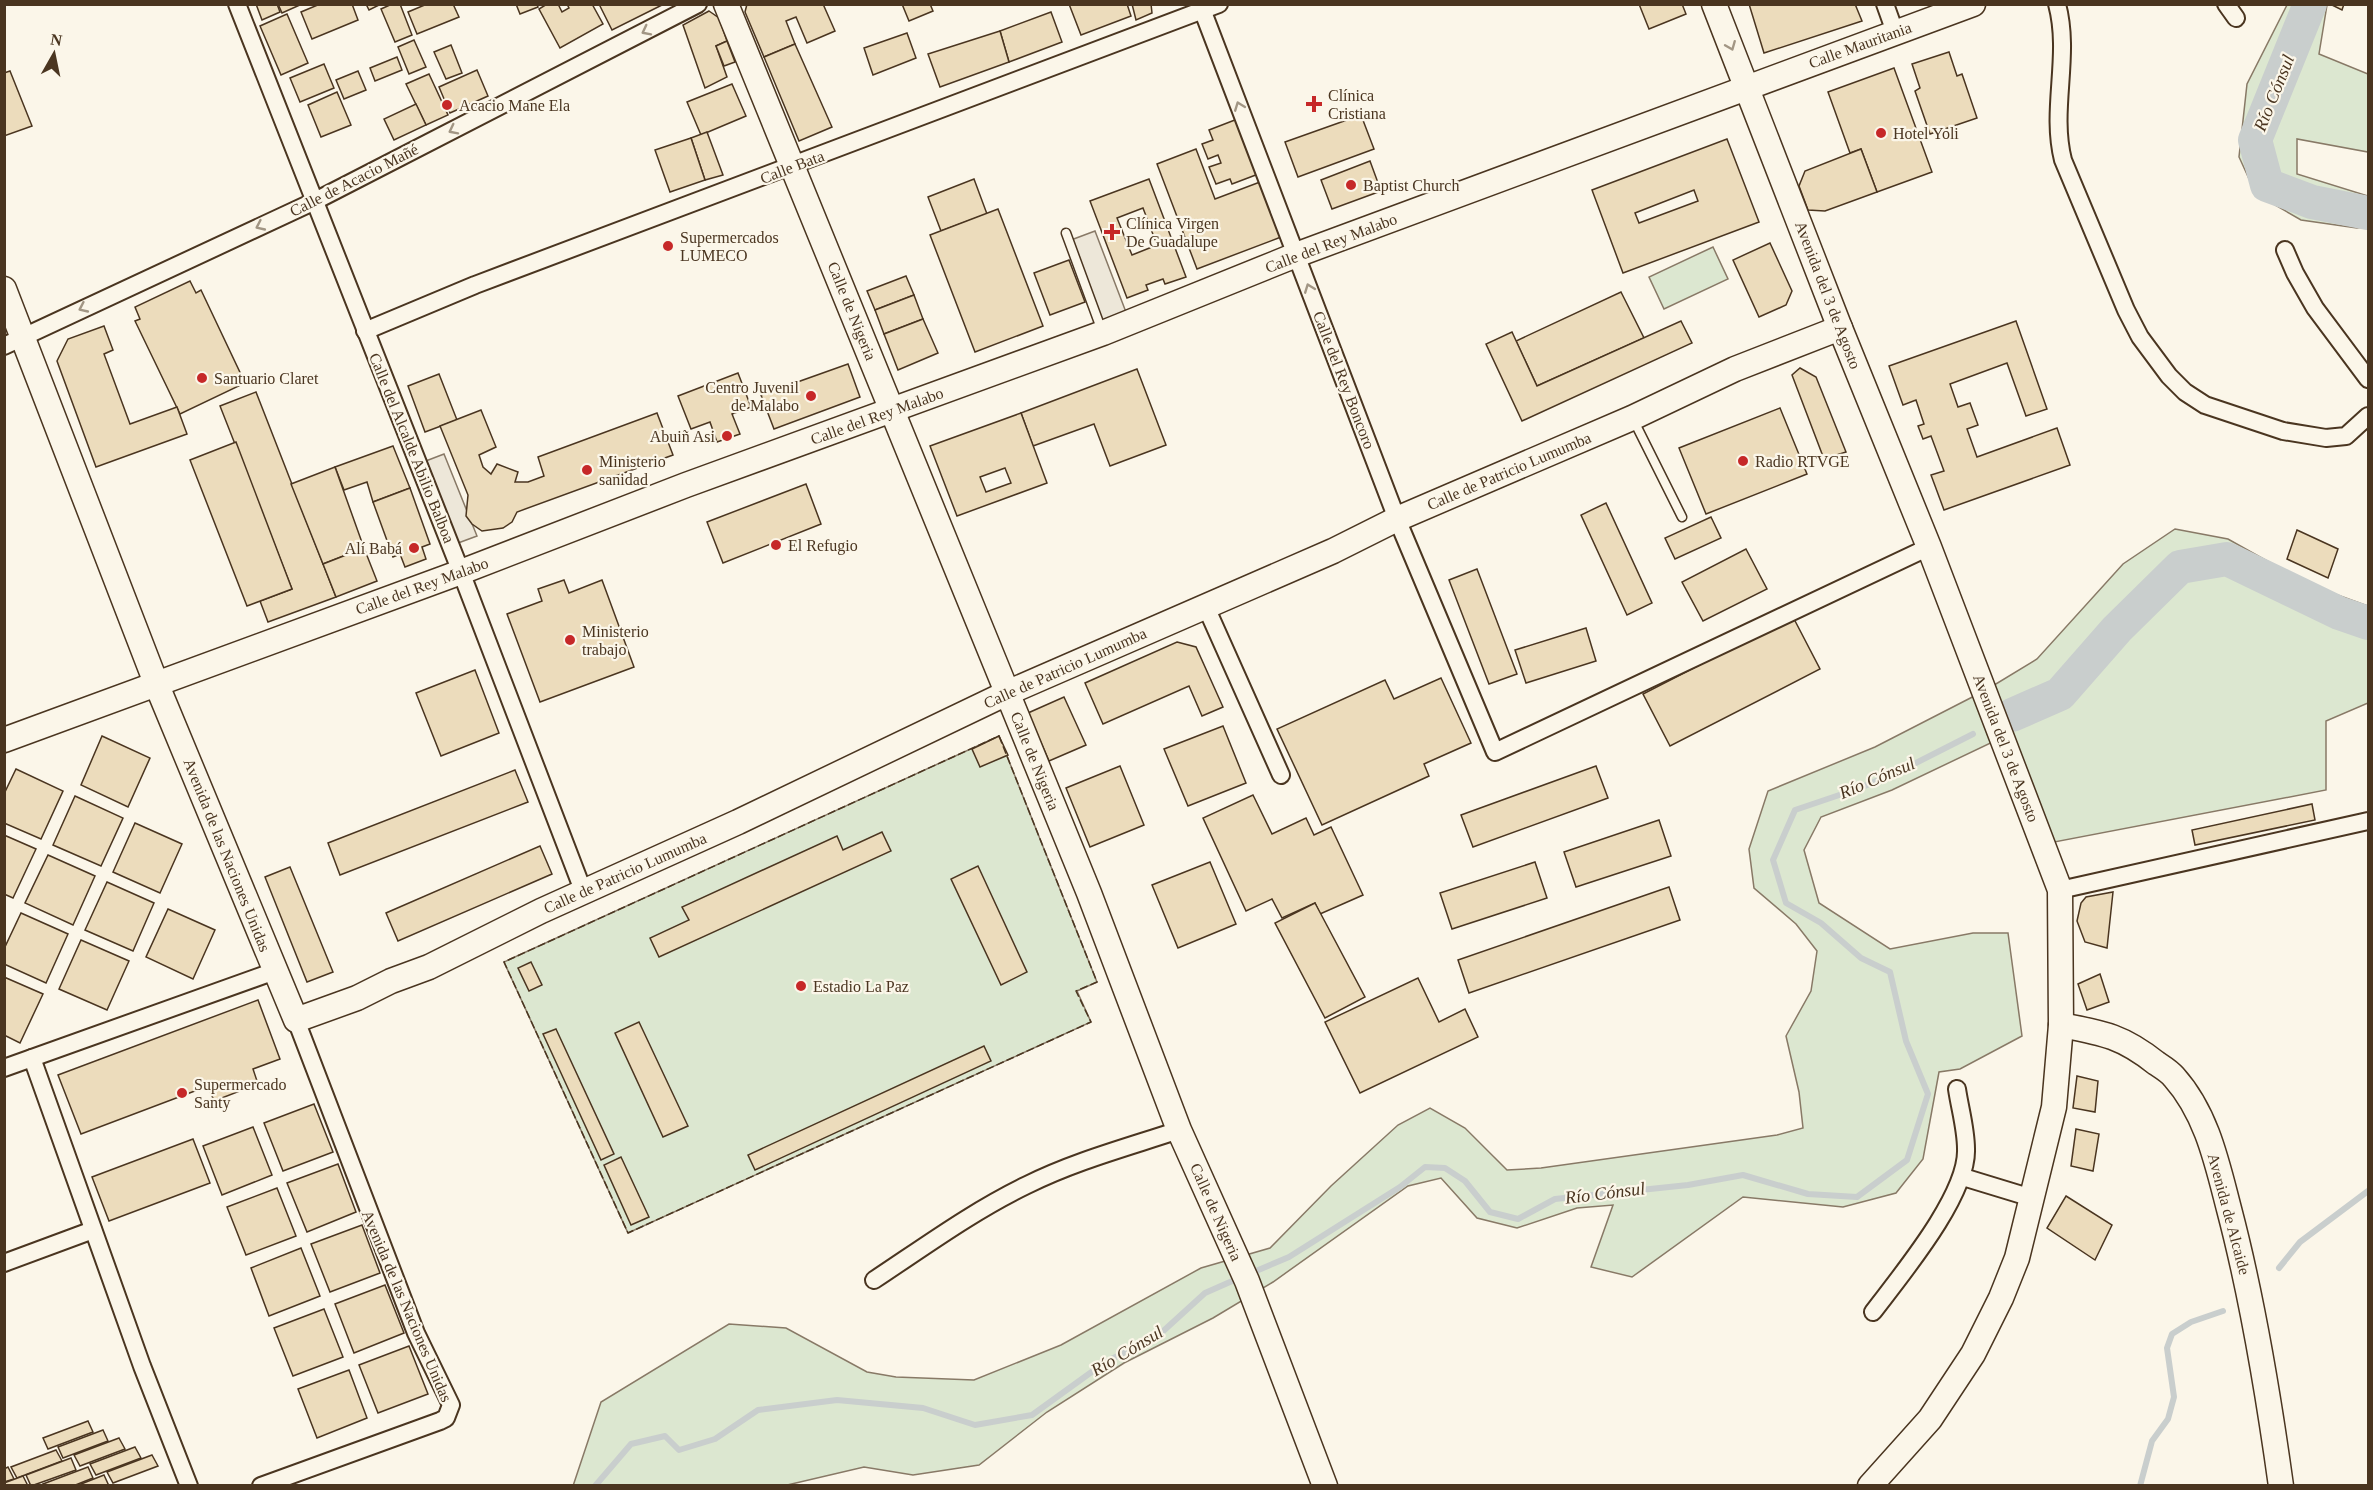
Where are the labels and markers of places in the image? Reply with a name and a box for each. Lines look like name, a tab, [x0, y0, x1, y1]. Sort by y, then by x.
place label: Clínica Cristiana	[1328, 87, 1386, 122]
marker: Clínica Cristiana	[1305, 95, 1323, 113]
place label: Acacio Mane Ela	[459, 97, 570, 114]
marker: Acacio Mane Ela	[440, 98, 454, 112]
place label: Hotel Yoli	[1893, 125, 1959, 142]
marker: Hotel Yoli	[1874, 126, 1888, 140]
place label: Baptist Church	[1363, 177, 1459, 195]
marker: Baptist Church	[1344, 178, 1358, 192]
place label: Clínica Virgen De Guadalupe	[1126, 215, 1219, 251]
marker: Clínica Virgen De Guadalupe	[1103, 223, 1121, 241]
place label: Supermercados LUMECO	[680, 229, 779, 264]
marker: Supermercados LUMECO	[661, 239, 675, 253]
place label: Santuario Claret	[214, 370, 319, 387]
marker: Santuario Claret	[195, 371, 209, 385]
place label: Centro Juvenil de Malabo	[705, 379, 800, 414]
marker: Centro Juvenil de Malabo	[804, 389, 818, 403]
place label: Abuiñ Asi	[650, 428, 716, 445]
marker: Abuiñ Asi	[720, 429, 734, 443]
place label: Ministerio sanidad	[599, 453, 666, 488]
place label: Radio RTVGE	[1755, 453, 1850, 470]
marker: Radio RTVGE	[1736, 454, 1750, 468]
marker: Ministerio sanidad	[580, 463, 594, 477]
place label: El Refugio	[788, 537, 858, 555]
marker: El Refugio	[769, 538, 783, 552]
place label: Alí Babá	[345, 540, 402, 557]
marker: Alí Babá	[407, 541, 421, 555]
place label: Ministerio trabajo	[582, 623, 649, 659]
marker: Ministerio trabajo	[563, 633, 577, 647]
place label: Estadio La Paz	[813, 978, 909, 995]
marker: Estadio La Paz	[794, 979, 808, 993]
place label: Supermercado Santy	[194, 1076, 286, 1112]
marker: Supermercado Santy	[175, 1086, 189, 1100]

